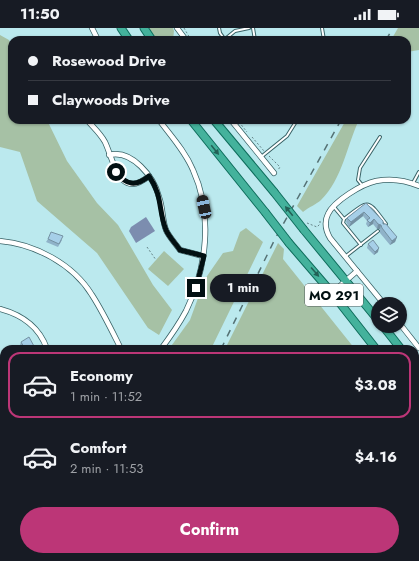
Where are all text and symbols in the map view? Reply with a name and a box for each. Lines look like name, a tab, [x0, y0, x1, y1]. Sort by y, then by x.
text: 11:50	[20, 3, 60, 25]
text: Rosewood Drive	[52, 50, 166, 72]
text: Claywoods Drive	[52, 89, 170, 111]
one-way arrow	[211, 145, 220, 156]
route start	[107, 163, 125, 181]
car	[196, 194, 212, 220]
one-way arrow	[285, 206, 293, 217]
one-way arrow	[310, 267, 319, 278]
callout: 1 min	[210, 274, 276, 302]
text: 1 min	[227, 278, 259, 297]
route end	[187, 279, 205, 297]
road number: MO 291	[305, 284, 363, 306]
map controls	[371, 297, 407, 333]
button: layers	[371, 297, 407, 333]
text: Economy	[70, 365, 133, 387]
icon: car	[22, 367, 58, 403]
text: $3.08	[354, 374, 397, 396]
text: 1 min · 11:52	[70, 387, 142, 406]
text: Comfort	[70, 437, 127, 459]
icon: car	[22, 439, 58, 475]
text: $4.16	[355, 446, 397, 468]
text: 2 min · 11:53	[70, 459, 143, 478]
button: Confirm	[20, 507, 399, 553]

